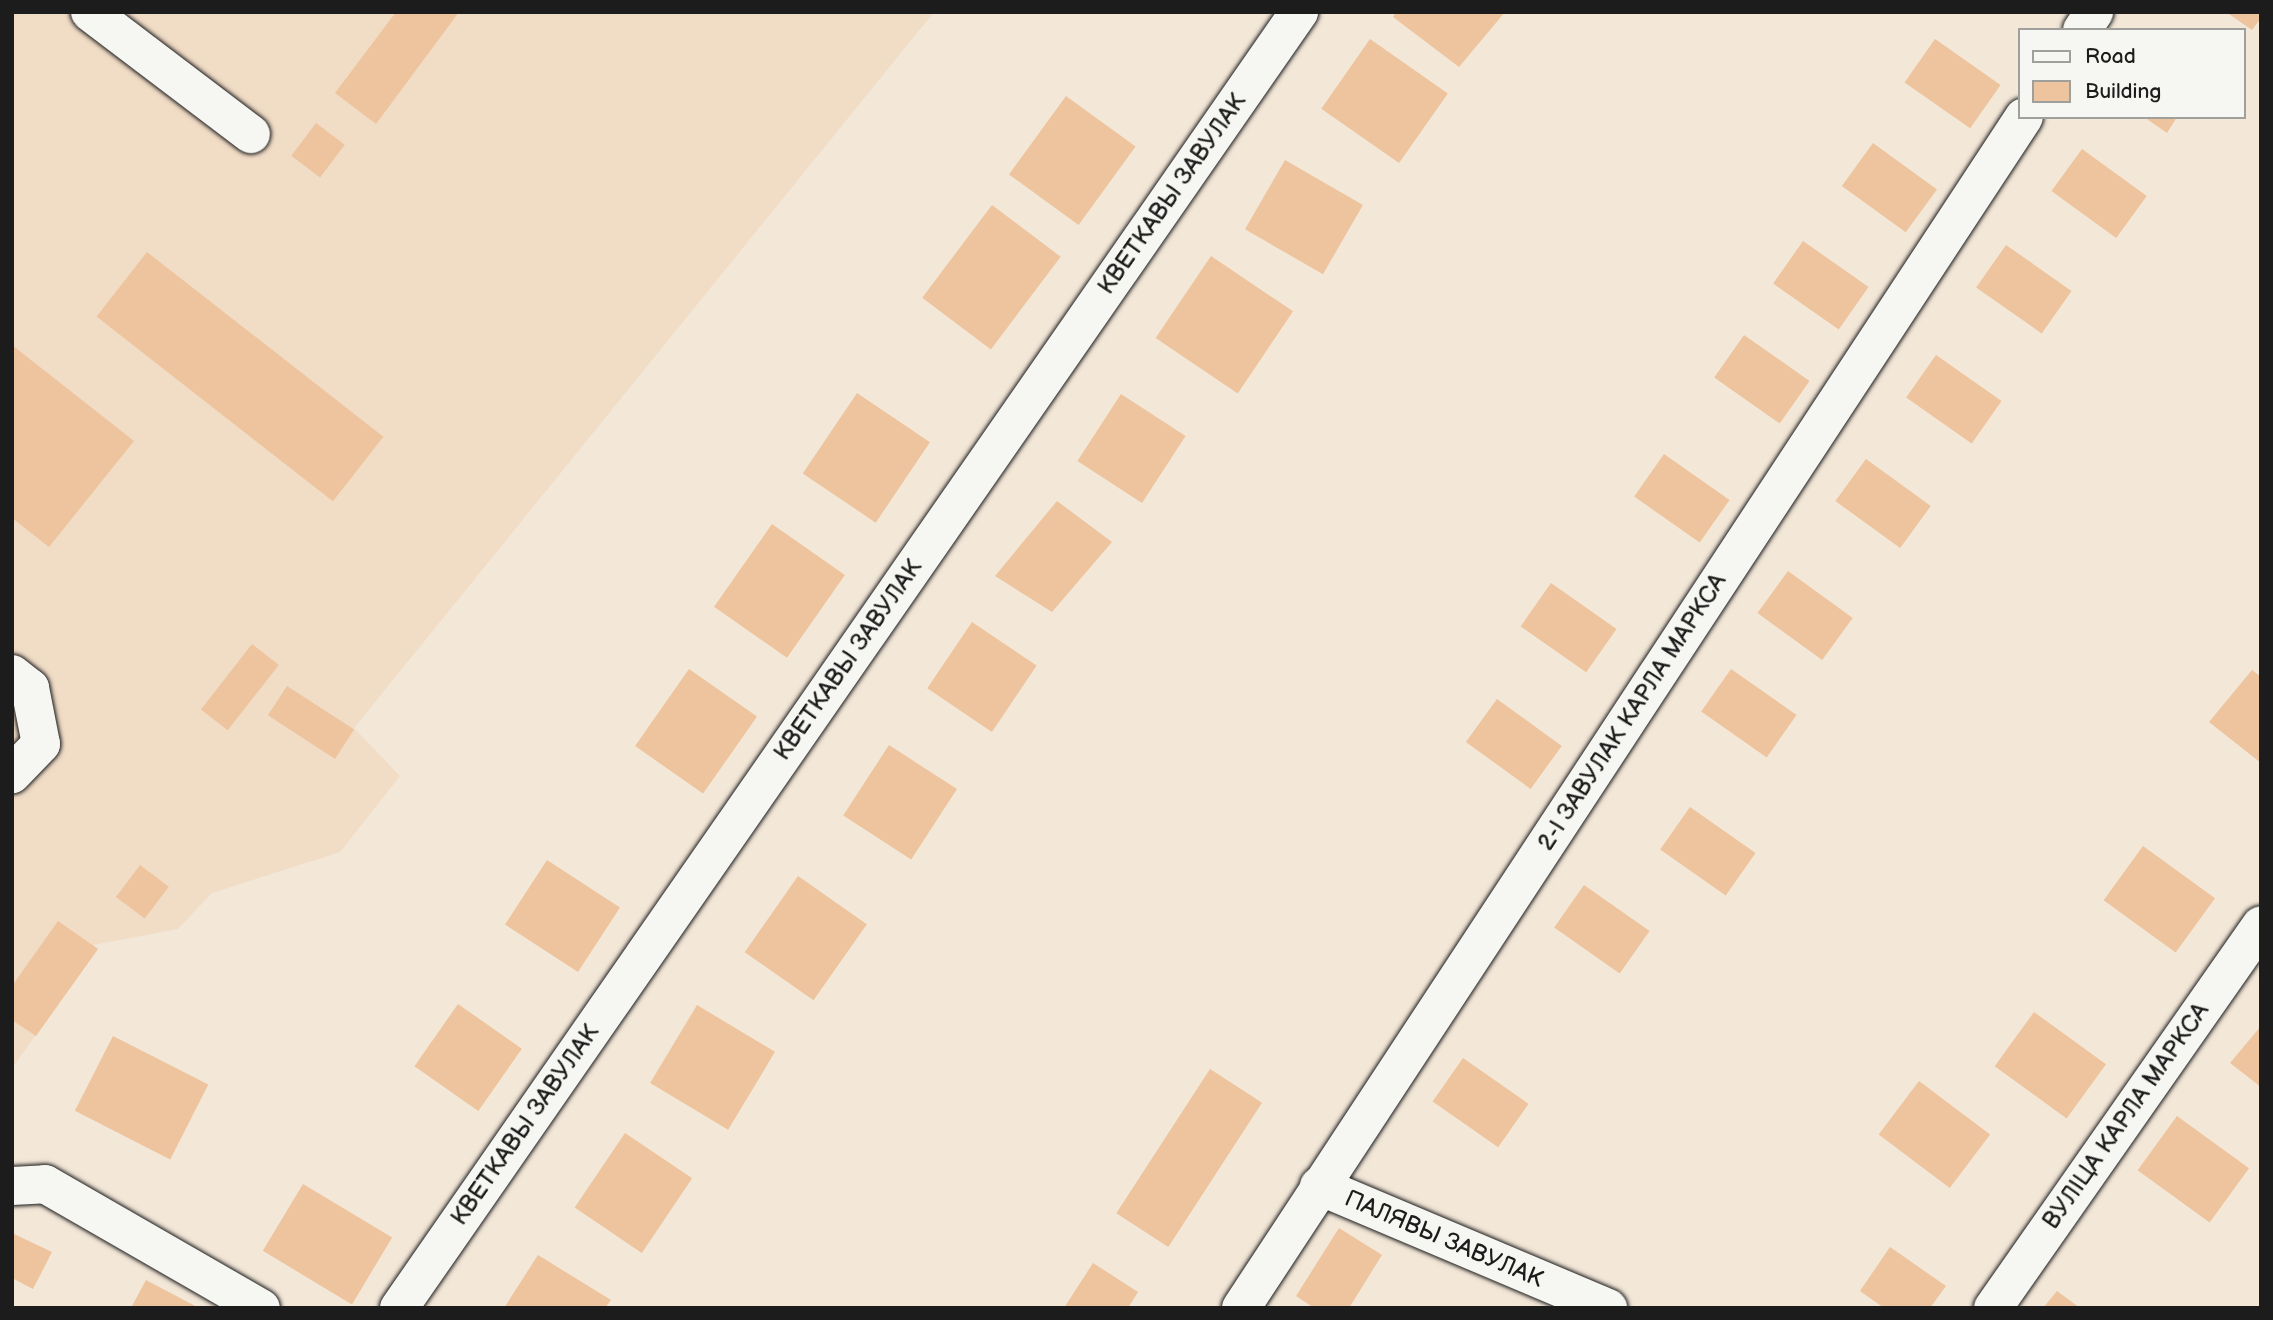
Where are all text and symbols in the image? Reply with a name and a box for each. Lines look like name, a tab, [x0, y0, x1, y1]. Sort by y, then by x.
legend	[2018, 28, 2245, 119]
text: Road	[2085, 44, 2136, 69]
text: Building	[2085, 79, 2161, 104]
street label: КВЕТКАВЫ ЗАВУЛАК	[1092, 88, 1252, 300]
street label: КВЕТКАВЫ ЗАВУЛАК	[768, 554, 928, 766]
street label: 2-І ЗАВУЛАК КАРЛА МАРКСА	[1532, 568, 1732, 856]
street label: ВУЛІЦА КАРЛА МАРКСА	[2037, 997, 2215, 1235]
street label: КВЕТКАВЫ ЗАВУЛАК	[445, 1019, 605, 1231]
street label: ПАЛЯВЫ ЗАВУЛАК	[1340, 1184, 1548, 1294]

